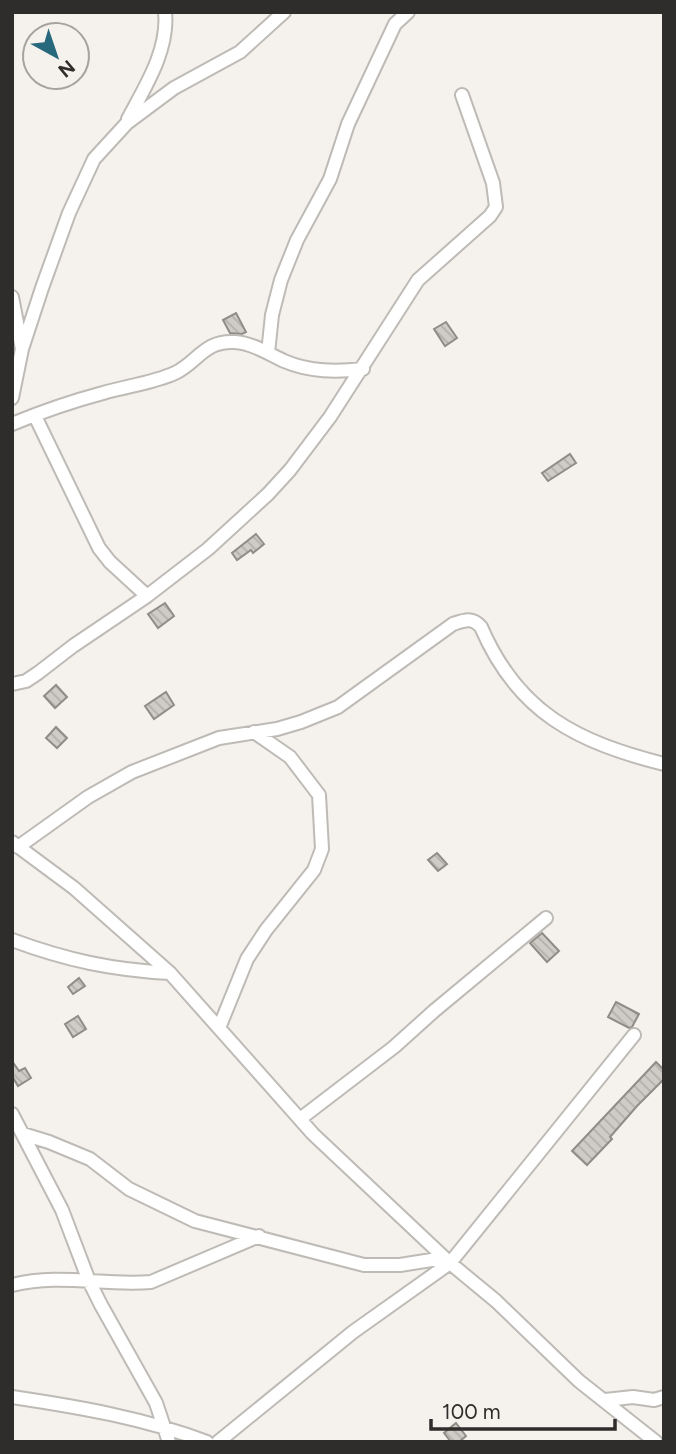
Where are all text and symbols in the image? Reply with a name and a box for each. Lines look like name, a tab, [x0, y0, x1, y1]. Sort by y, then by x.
north arrow	[21, 21, 91, 91]
text: N	[54, 55, 80, 82]
scale bar	[431, 1388, 615, 1432]
text: 100 m	[442, 1399, 501, 1424]

